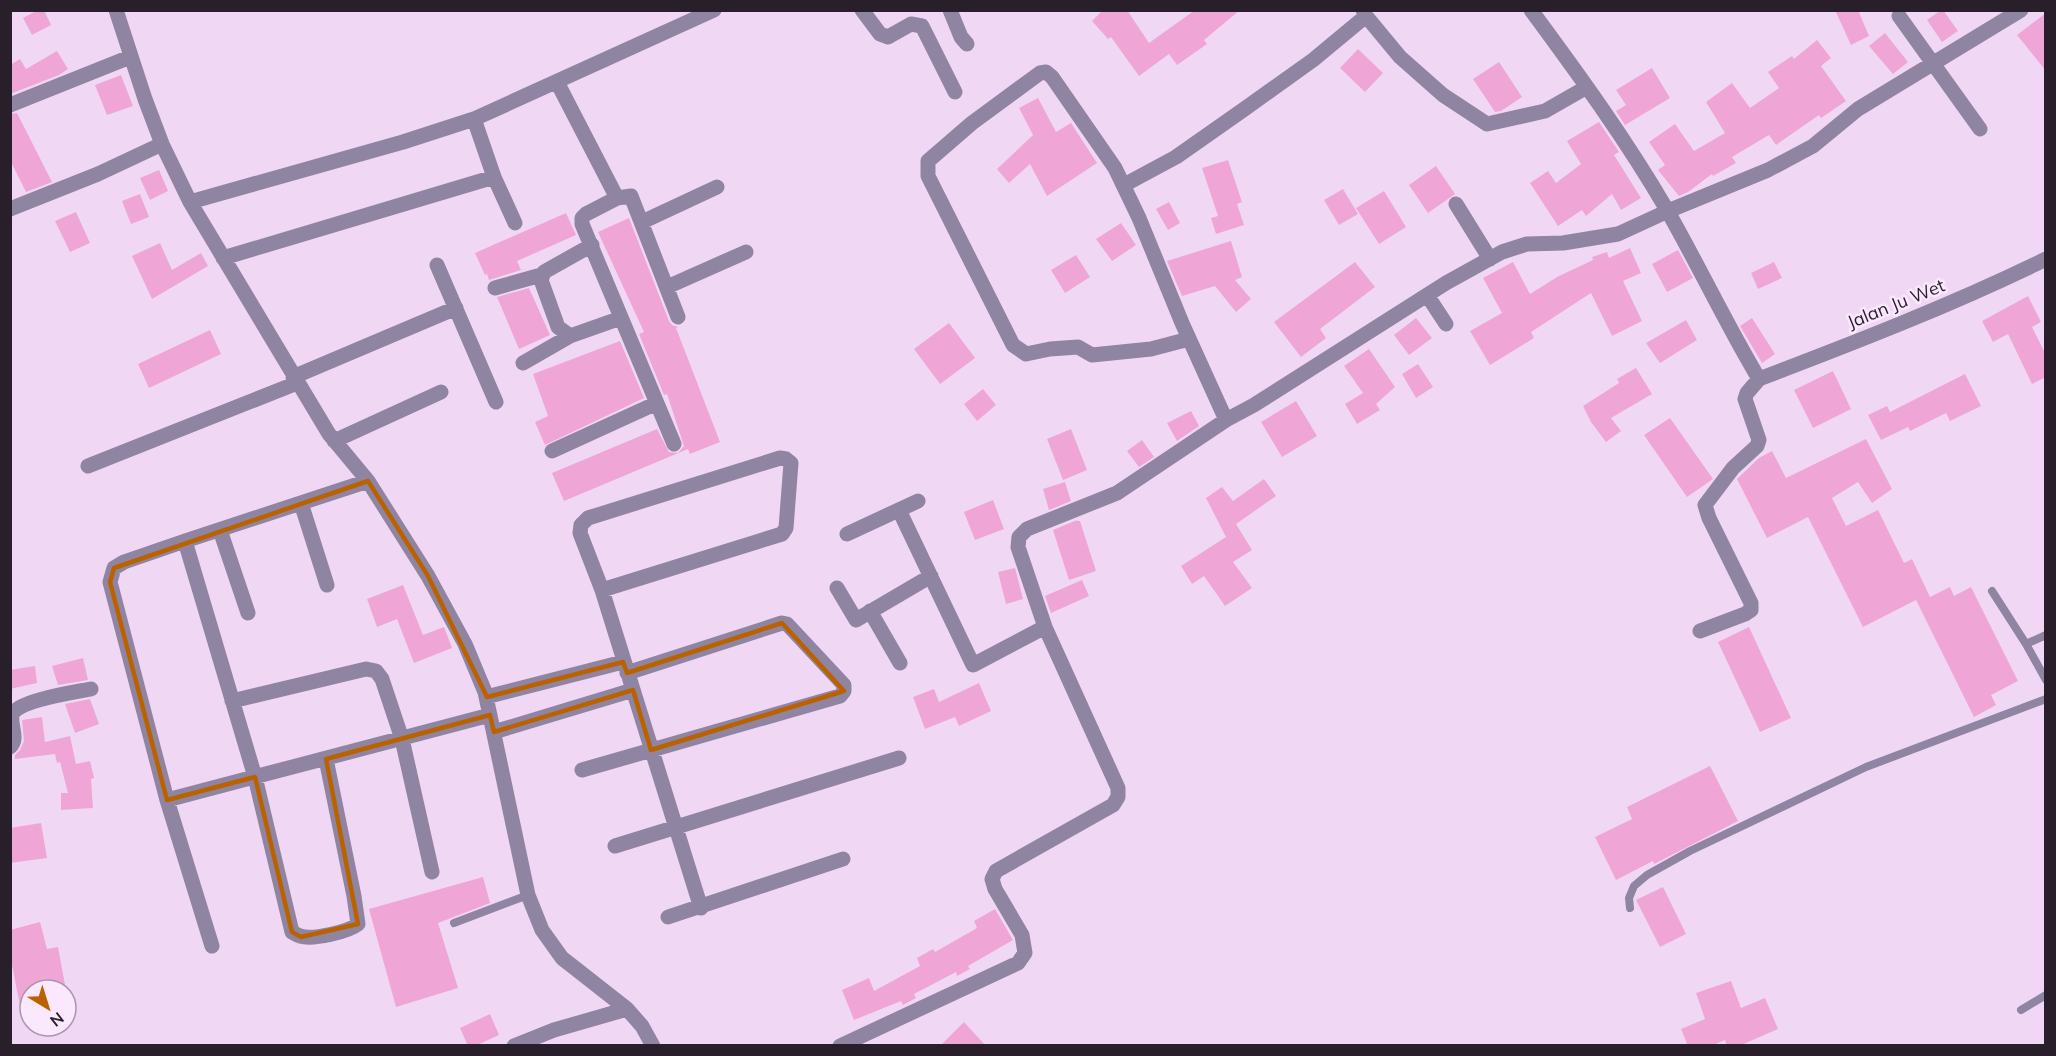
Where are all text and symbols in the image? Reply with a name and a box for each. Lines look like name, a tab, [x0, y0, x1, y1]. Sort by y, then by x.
street label: Jalan Ju Wet	[1844, 274, 1948, 334]
north arrow	[18, 978, 78, 1038]
text: N	[46, 1008, 68, 1031]

